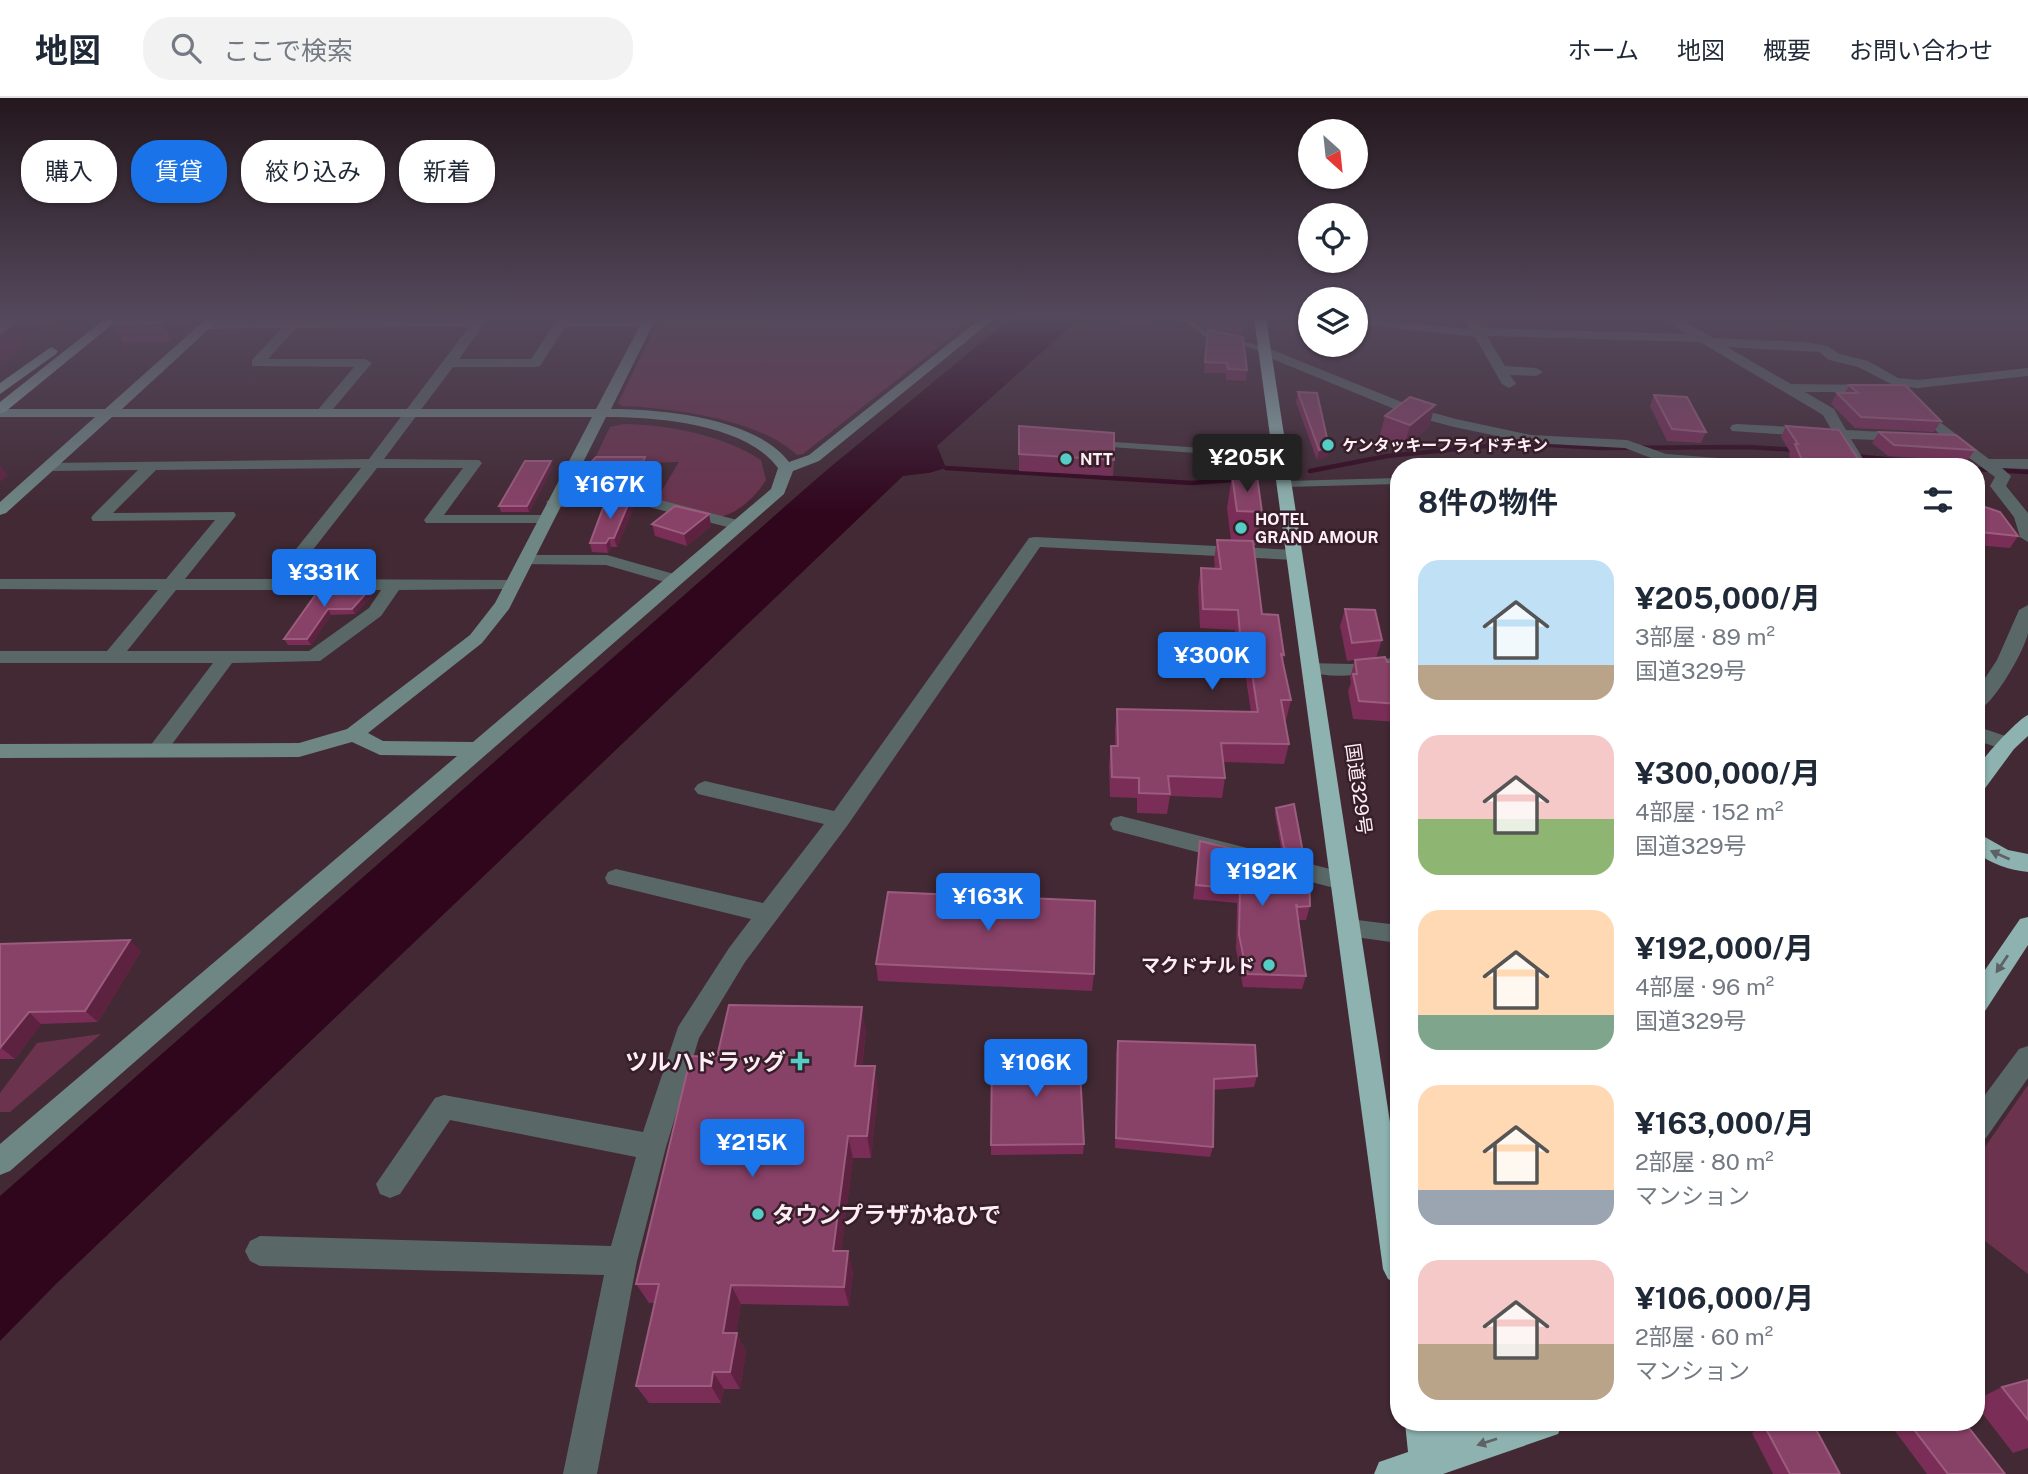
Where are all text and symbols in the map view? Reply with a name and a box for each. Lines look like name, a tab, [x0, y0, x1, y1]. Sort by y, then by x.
search box	[143, 17, 633, 80]
icon: search	[167, 29, 205, 67]
text: 地図	[35, 31, 101, 69]
text: ここで検索	[223, 35, 353, 66]
text: ホーム	[1568, 36, 1639, 64]
text: 地図	[1677, 36, 1725, 64]
text: 概要	[1763, 36, 1811, 64]
text: お問い合わせ	[1849, 36, 1993, 64]
north arrow	[1298, 119, 1368, 189]
map controls	[1298, 119, 1368, 357]
chip: 購入	[21, 140, 117, 203]
chip: 賃貸	[131, 140, 227, 203]
chip: 絞り込み	[241, 140, 385, 203]
chip: 新着	[399, 140, 495, 203]
button: locate	[1298, 203, 1368, 273]
button: layers	[1298, 287, 1368, 357]
pin: ¥205K	[1198, 434, 1296, 494]
place label: ケンタッキーフライドチキン	[1342, 436, 1548, 455]
marker: ケンタッキーフライドチキン	[1320, 437, 1336, 453]
text: ¥205K	[1209, 443, 1285, 470]
place label: NTT	[1080, 450, 1113, 469]
marker: NTT	[1058, 451, 1074, 467]
pin: ¥167K	[561, 462, 659, 521]
text: ¥167K	[575, 470, 645, 497]
icon: filters	[1919, 481, 1957, 519]
text: 8件の物件	[1418, 484, 1558, 520]
place label: HOTEL GRAND AMOUR	[1255, 510, 1379, 547]
marker: HOTEL GRAND AMOUR	[1233, 520, 1249, 536]
pin: ¥331K	[275, 550, 373, 609]
text: ¥331K	[288, 558, 360, 585]
text: ¥205,000/月	[1635, 580, 1821, 616]
icon: home	[1474, 588, 1558, 672]
text: 3部屋 · 89 m²	[1635, 623, 1775, 650]
pin: ¥300K	[1163, 632, 1261, 692]
text: ¥300K	[1174, 641, 1250, 668]
text: 国道329号	[1635, 657, 1747, 684]
street label: 国道329号	[1342, 742, 1376, 836]
text: ¥300,000/月	[1635, 755, 1821, 791]
icon: home	[1474, 763, 1558, 847]
text: 4部屋 · 152 m²	[1635, 798, 1784, 825]
text: 国道329号	[1635, 832, 1747, 859]
pin: ¥192K	[1213, 848, 1311, 908]
one-way arrow	[1990, 849, 2010, 861]
text: ¥192K	[1226, 857, 1298, 884]
pin: ¥163K	[939, 874, 1037, 933]
text: ¥163K	[952, 882, 1024, 909]
text: ¥192,000/月	[1635, 930, 1814, 966]
icon: home	[1474, 938, 1558, 1022]
place label: マクドナルド	[1141, 954, 1255, 976]
one-way arrow	[1996, 955, 2009, 974]
marker: マクドナルド	[1261, 957, 1277, 973]
text: 4部屋 · 96 m²	[1635, 973, 1774, 1000]
text: 国道329号	[1635, 1007, 1747, 1034]
pin: ¥106K	[987, 1040, 1085, 1099]
place label: ツルハドラッグ	[625, 1048, 786, 1075]
text: ¥106K	[1000, 1048, 1072, 1075]
marker: ツルハドラッグ	[792, 1053, 808, 1069]
text: ¥163,000/月	[1635, 1105, 1815, 1141]
icon: home	[1474, 1113, 1558, 1197]
pin: ¥215K	[703, 1119, 801, 1179]
text: ¥215K	[716, 1128, 788, 1155]
text: 2部屋 · 80 m²	[1635, 1148, 1774, 1175]
text: マンション	[1635, 1182, 1750, 1209]
place label: タウンプラザかねひで	[772, 1201, 1001, 1228]
marker: タウンプラザかねひで	[750, 1206, 766, 1222]
text: ¥106,000/月	[1635, 1280, 1814, 1316]
icon: home	[1474, 1288, 1558, 1372]
text: 2部屋 · 60 m²	[1635, 1323, 1773, 1350]
text: マンション	[1635, 1357, 1750, 1384]
one-way arrow	[1476, 1438, 1497, 1448]

